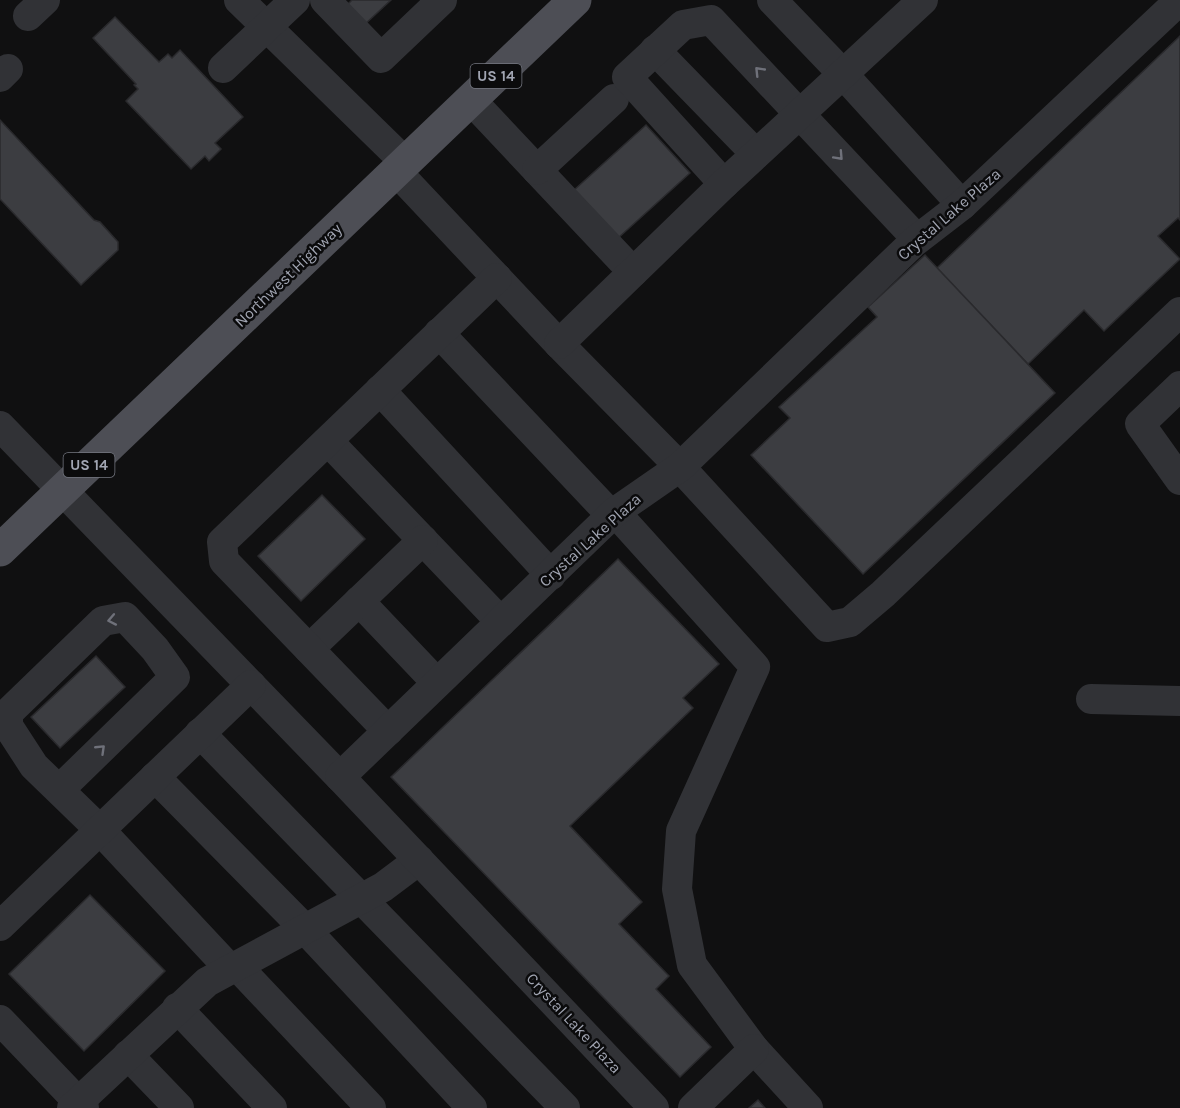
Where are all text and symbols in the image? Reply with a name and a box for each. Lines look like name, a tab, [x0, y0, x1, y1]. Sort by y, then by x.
road number: US 14	[470, 64, 522, 88]
one-way arrow	[755, 67, 766, 77]
one-way arrow	[832, 149, 843, 160]
street label: Crystal Lake Plaza	[894, 164, 1004, 264]
street label: Northwest Highway	[231, 219, 346, 331]
road number: US 14	[64, 453, 115, 477]
street label: Crystal Lake Plaza	[535, 489, 645, 591]
one-way arrow	[108, 613, 118, 626]
one-way arrow	[94, 746, 105, 757]
street label: Crystal Lake Plaza	[523, 969, 625, 1077]

